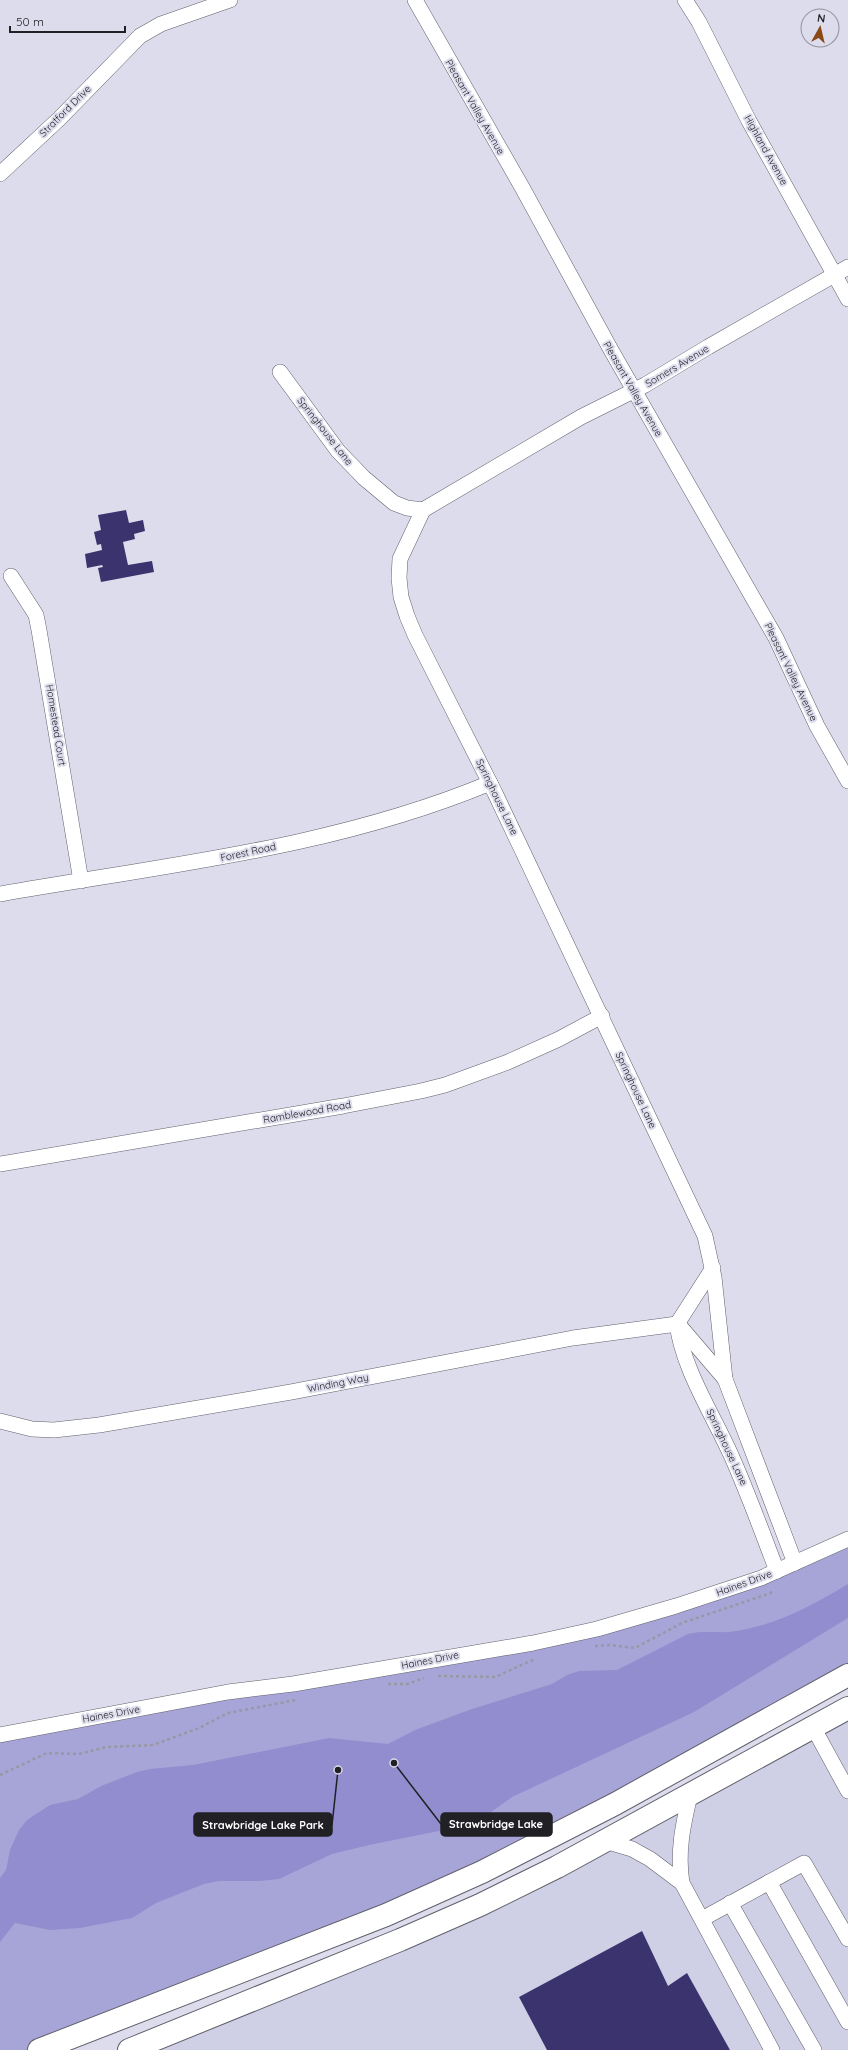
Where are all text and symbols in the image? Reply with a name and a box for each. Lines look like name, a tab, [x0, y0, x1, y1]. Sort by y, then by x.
scale bar	[10, 8, 125, 34]
north arrow	[800, 8, 840, 48]
text: N	[816, 11, 826, 26]
text: 50 m	[16, 14, 44, 29]
street label: Pleasant Valley Avenue	[442, 57, 508, 157]
street label: Stratford Drive	[36, 82, 94, 140]
street label: Highland Avenue	[741, 113, 791, 188]
street label: Pleasant Valley Avenue	[600, 339, 666, 439]
street label: Somers Avenue	[643, 342, 711, 390]
street label: Springhouse Lane	[294, 394, 356, 468]
street label: Pleasant Valley Avenue	[761, 621, 821, 724]
street label: Homestead Court	[43, 683, 69, 767]
street label: Springhouse Lane	[473, 757, 521, 837]
street label: Forest Road	[219, 840, 277, 864]
street label: Springhouse Lane	[613, 1050, 660, 1131]
street label: Ramblewood Road	[262, 1098, 352, 1126]
street label: Winding Way	[306, 1371, 370, 1395]
street label: Springhouse Lane	[704, 1407, 751, 1488]
street label: Haines Drive	[714, 1567, 774, 1599]
street label: Haines Drive	[400, 1648, 460, 1672]
street label: Haines Drive	[81, 1702, 141, 1725]
callout: Strawbridge Lake Park	[194, 1813, 332, 1836]
callout: Strawbridge Lake	[441, 1813, 552, 1836]
text: Strawbridge Lake	[449, 1817, 544, 1831]
text: Strawbridge Lake Park	[202, 1818, 324, 1832]

